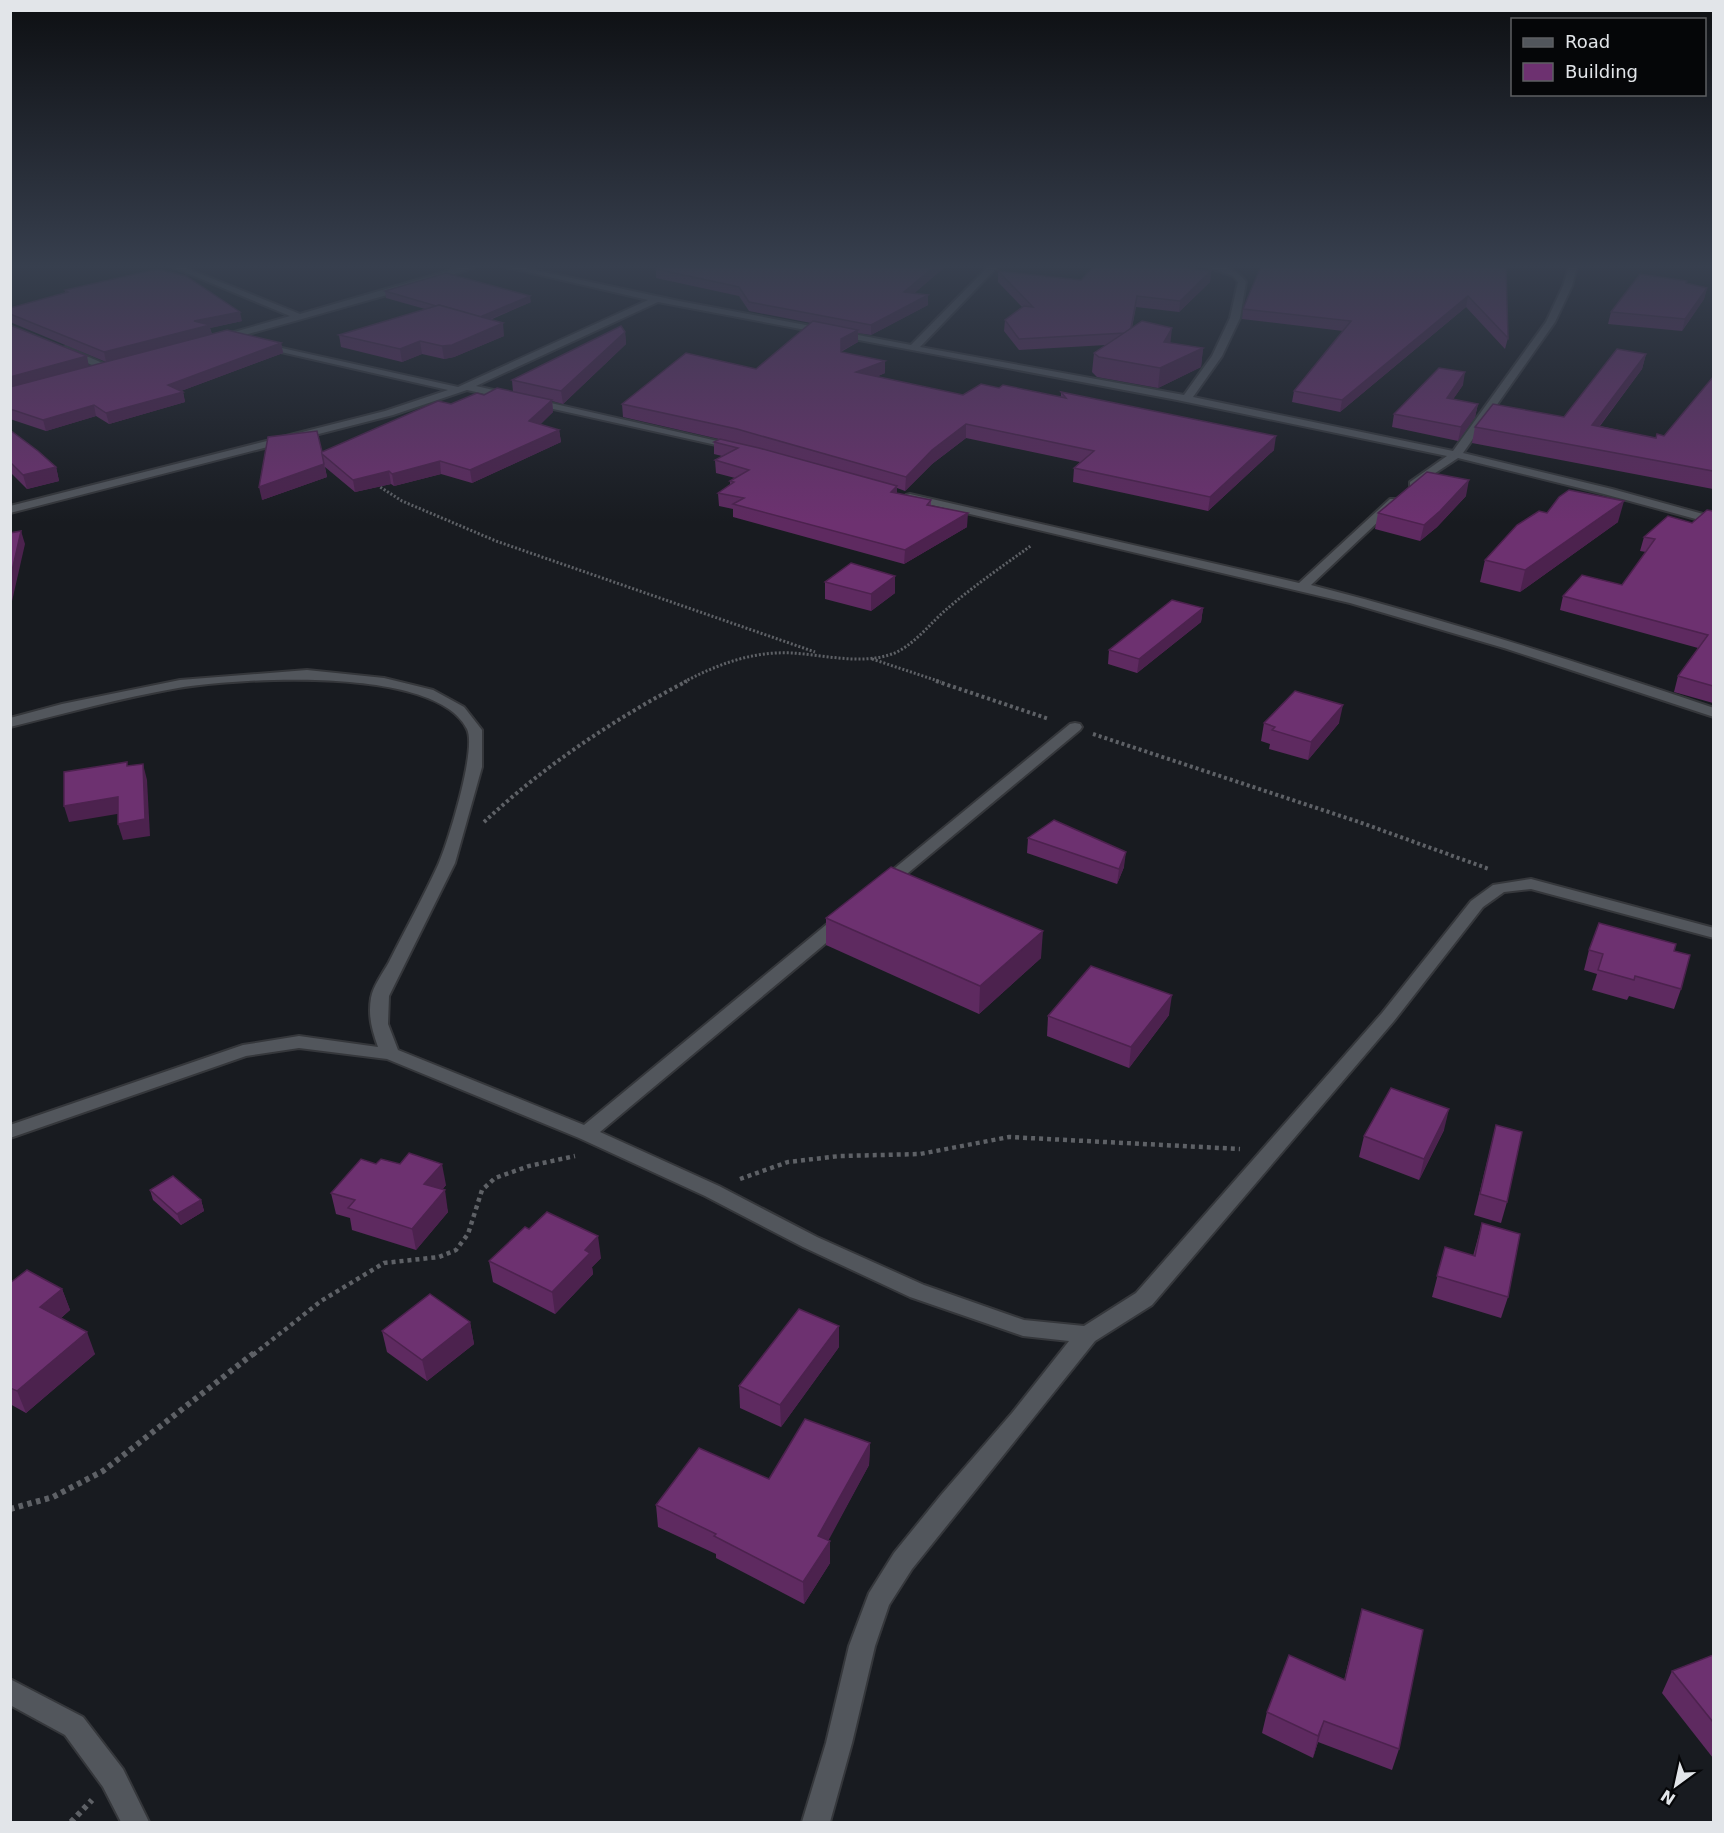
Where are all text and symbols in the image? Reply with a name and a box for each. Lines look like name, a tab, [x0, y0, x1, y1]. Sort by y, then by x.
legend	[1511, 18, 1706, 96]
text: Road	[1565, 31, 1610, 52]
text: Building	[1565, 61, 1638, 82]
north arrow	[1646, 1755, 1706, 1815]
text: N	[1657, 1786, 1679, 1809]

